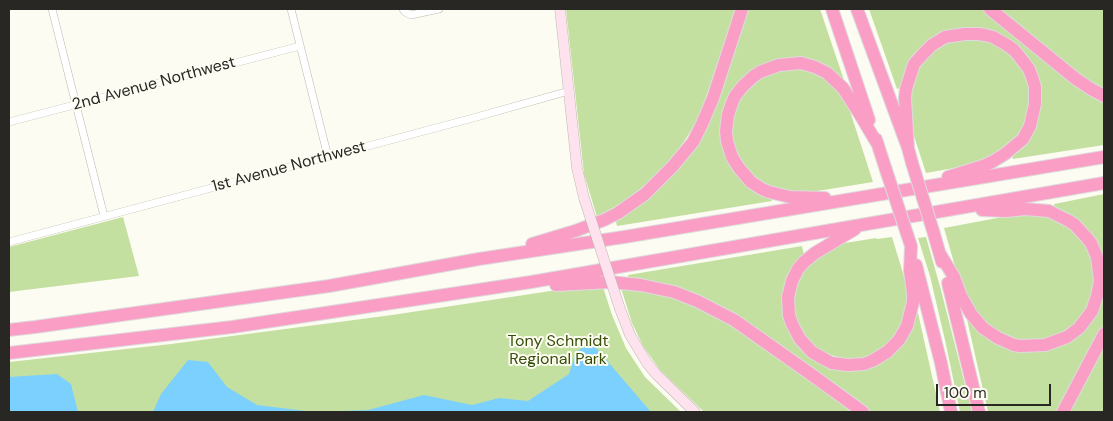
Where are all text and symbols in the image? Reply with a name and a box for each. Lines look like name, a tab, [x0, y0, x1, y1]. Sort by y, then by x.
street label: 2nd Avenue Northwest	[70, 53, 238, 115]
street label: 1st Avenue Northwest	[210, 137, 368, 197]
park label: Tony Schmidt Regional Park	[507, 332, 609, 370]
scale bar	[938, 374, 1053, 406]
text: 100 m	[944, 383, 987, 403]

